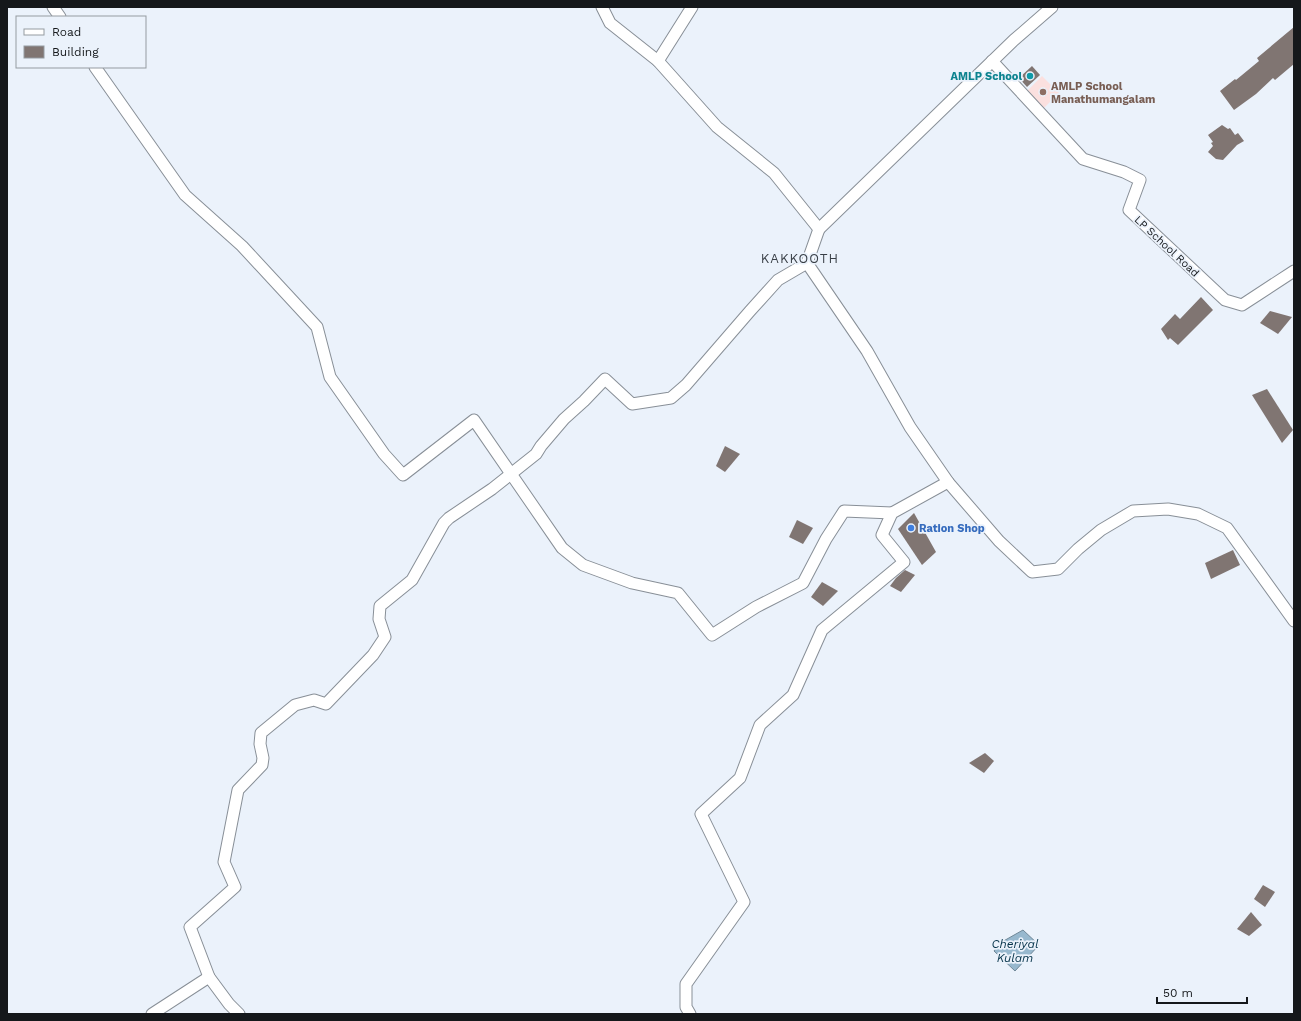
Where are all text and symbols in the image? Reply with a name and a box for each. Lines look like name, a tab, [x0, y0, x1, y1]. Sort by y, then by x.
legend	[16, 16, 146, 68]
text: Road	[52, 25, 81, 39]
text: Building	[52, 45, 99, 59]
place label: AMLP School	[951, 70, 1022, 83]
marker: AMLP School	[1025, 71, 1035, 81]
place label: AMLP School Manathumangalam	[1051, 80, 1155, 106]
marker: AMLP School Manathumangalam	[1038, 87, 1048, 97]
street label: LP School Road	[1132, 213, 1202, 280]
district label: KAKKOOTH	[761, 251, 839, 266]
place label: Ration Shop	[919, 522, 985, 535]
marker: Ration Shop	[906, 523, 916, 533]
water label: Cheriyal Kulam	[991, 937, 1039, 965]
scale bar	[1157, 979, 1247, 1005]
text: 50 m	[1163, 986, 1193, 1000]

